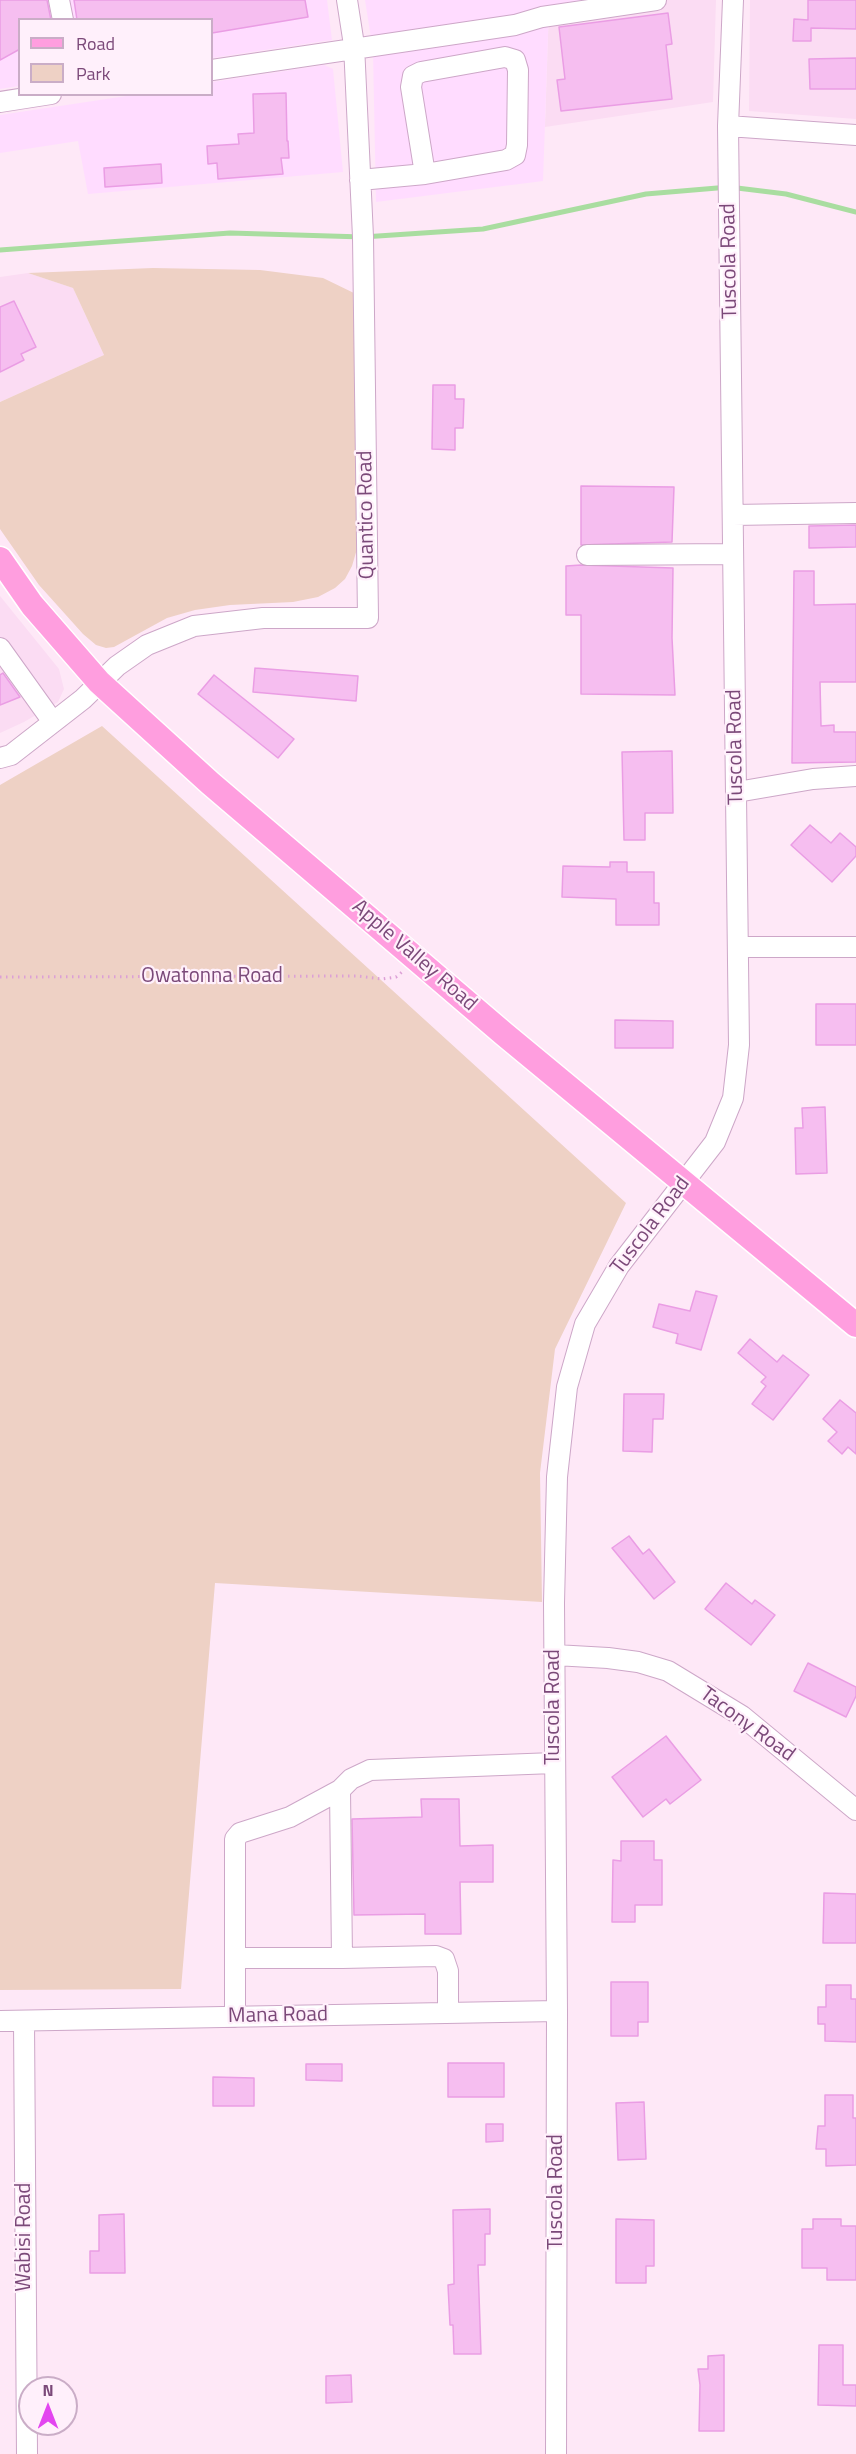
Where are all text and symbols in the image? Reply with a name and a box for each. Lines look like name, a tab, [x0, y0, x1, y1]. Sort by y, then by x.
legend	[18, 18, 213, 96]
text: Road	[76, 30, 115, 57]
text: Park	[76, 60, 110, 87]
street label: Tuscola Road	[716, 203, 744, 319]
street label: Quantico Road	[353, 450, 381, 580]
street label: Tuscola Road	[722, 689, 750, 805]
street label: Apple Valley Road	[346, 895, 482, 1017]
street label: Owatonna Road	[141, 964, 283, 990]
street label: Tuscola Road	[606, 1172, 696, 1280]
street label: Tuscola Road	[541, 1649, 567, 1765]
street label: Tacony Road	[695, 1682, 799, 1768]
street label: Mana Road	[228, 2003, 328, 2029]
street label: Tuscola Road	[544, 2134, 570, 2250]
street label: Wabisi Road	[12, 2183, 38, 2291]
north arrow	[18, 2376, 78, 2436]
text: N	[42, 2378, 54, 2402]

